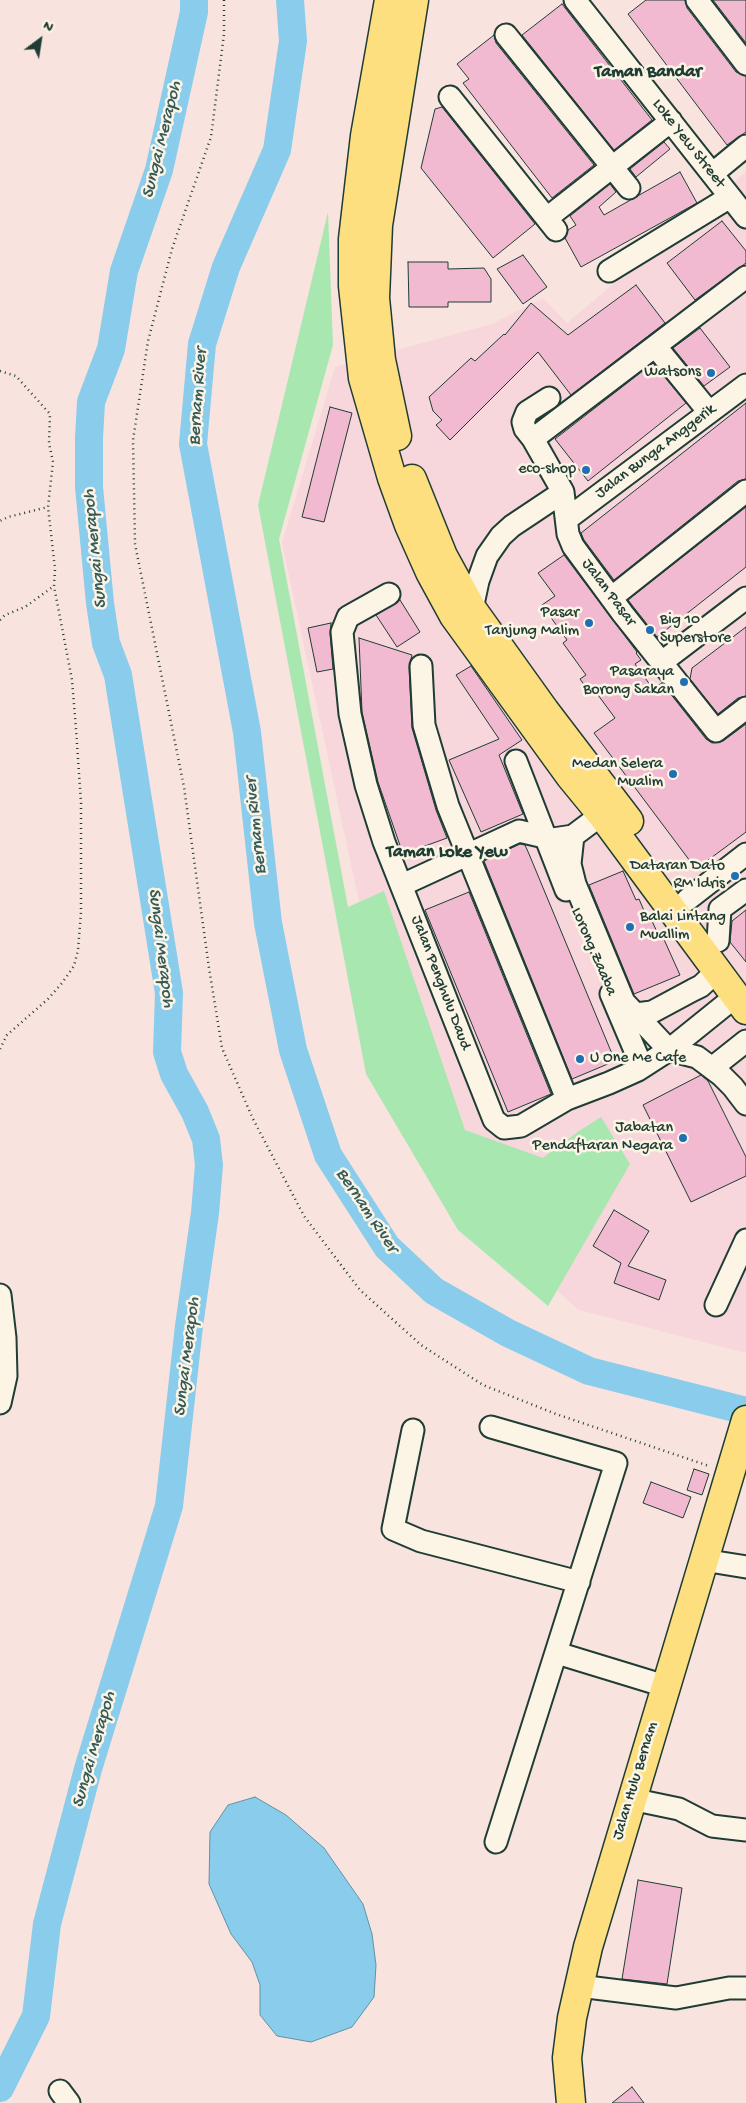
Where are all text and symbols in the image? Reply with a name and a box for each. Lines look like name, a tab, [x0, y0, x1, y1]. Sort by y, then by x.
north arrow	[15, 15, 65, 65]
text: N	[40, 17, 56, 36]
district label: Taman Bandar	[594, 62, 702, 84]
water label: Sungai Merapoh	[138, 79, 188, 201]
street label: Loke Yew Street	[647, 96, 729, 192]
water label: Bernam River	[185, 348, 213, 446]
place label: Watsons	[644, 363, 701, 383]
marker: Watsons	[705, 367, 717, 379]
street label: Jalan Bunga Anggerik	[592, 400, 720, 504]
place label: eco-shop	[518, 460, 576, 480]
marker: eco-shop	[580, 464, 592, 476]
water label: Sungai Merapoh	[79, 488, 113, 610]
street label: Jalan Pasar	[576, 556, 640, 630]
place label: Pasar Tanjung Malim	[485, 604, 579, 642]
place label: Big 10 Superstore	[660, 611, 731, 649]
marker: Pasar Tanjung Malim	[583, 617, 595, 629]
marker: Big 10 Superstore	[644, 624, 656, 636]
place label: Pasaraya Borong Sakan	[583, 663, 674, 701]
marker: Pasaraya Borong Sakan	[678, 676, 690, 688]
place label: Medan Selera Mualim	[572, 755, 663, 793]
marker: Medan Selera Mualim	[667, 768, 679, 780]
water label: Bernam River	[241, 776, 273, 876]
district label: Taman Loke Yew	[386, 842, 508, 864]
place label: Dataran Dato RM Idris	[630, 857, 725, 895]
marker: Dataran Dato RM Idris	[729, 870, 741, 882]
water label: Sungai Merapoh	[142, 887, 178, 1009]
street label: Lorong Zaaba	[566, 905, 620, 999]
place label: Balai Lintang Muallim	[640, 908, 726, 946]
street label: Jalan Penghulu Daud	[406, 913, 474, 1053]
marker: Balai Lintang Muallim	[624, 921, 636, 933]
place label: U One Me Cafe	[590, 1049, 686, 1069]
marker: U One Me Cafe	[574, 1053, 586, 1065]
place label: Jabatan Pendaftaran Negara	[533, 1119, 673, 1157]
marker: Jabatan Pendaftaran Negara	[677, 1132, 689, 1144]
water label: Bernam River	[330, 1165, 402, 1257]
water label: Sungai Merapoh	[170, 1296, 206, 1418]
water label: Sungai Merapoh	[68, 1689, 122, 1811]
street label: Jalan Hulu Bernam	[609, 1720, 663, 1842]

